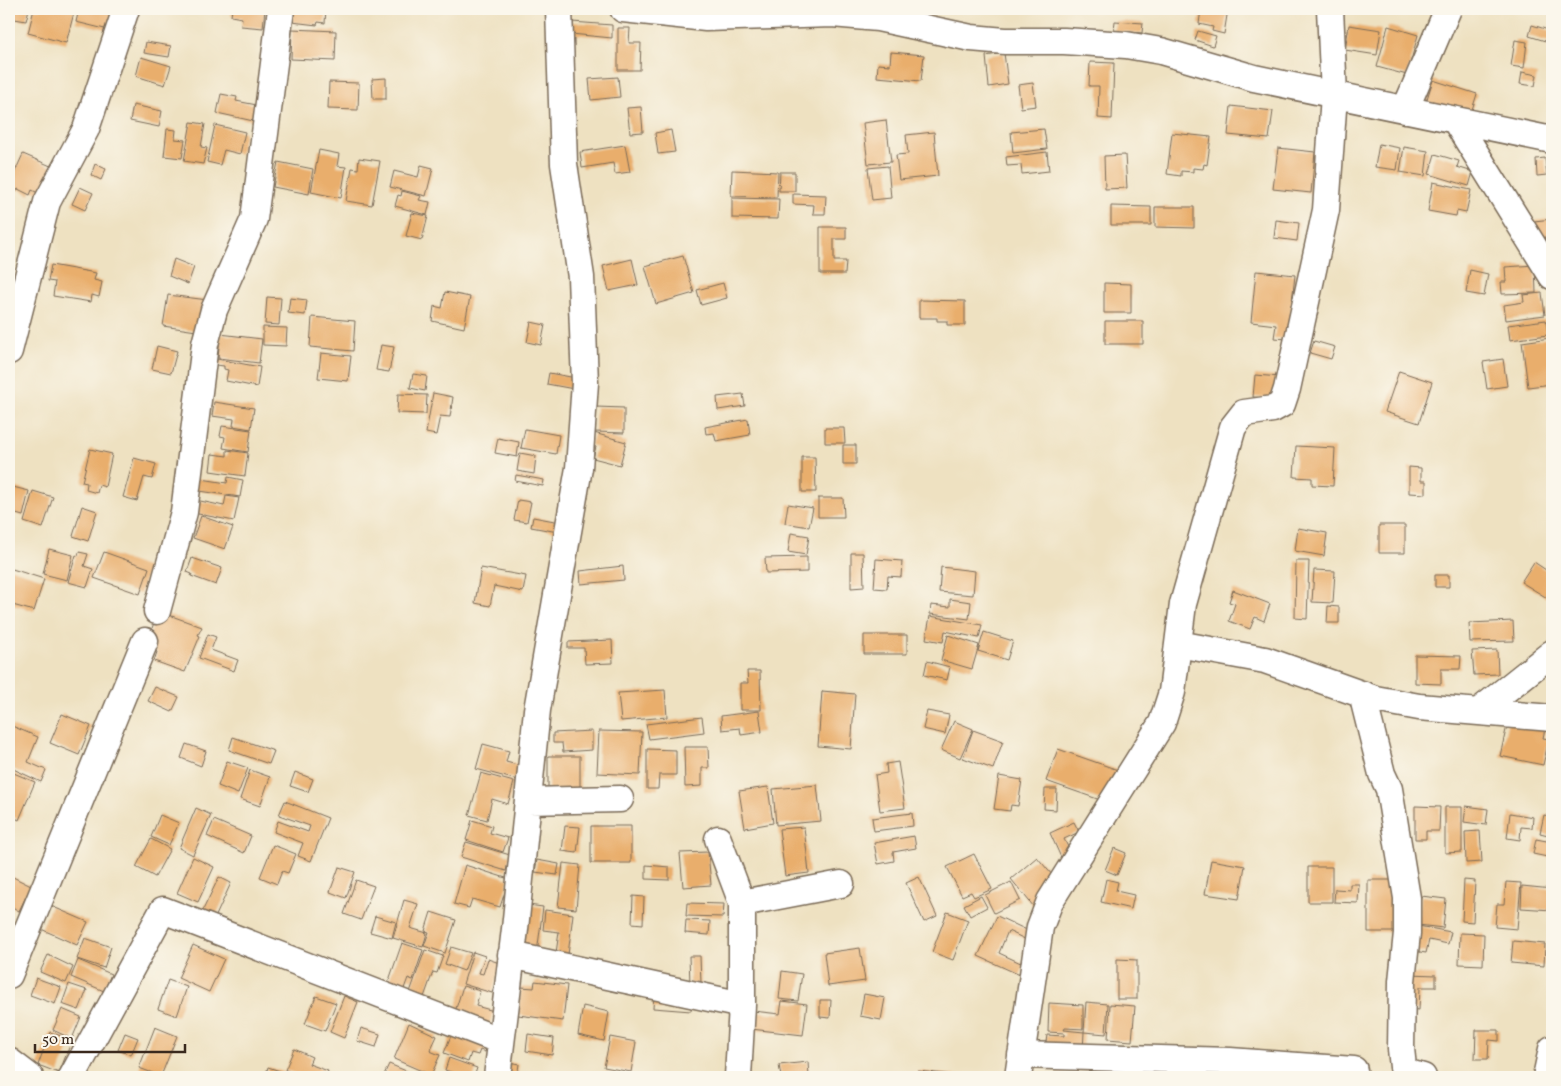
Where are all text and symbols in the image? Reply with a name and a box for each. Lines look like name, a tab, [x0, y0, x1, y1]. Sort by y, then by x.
scale bar	[35, 1021, 185, 1053]
text: 50 m	[42, 1030, 74, 1051]

